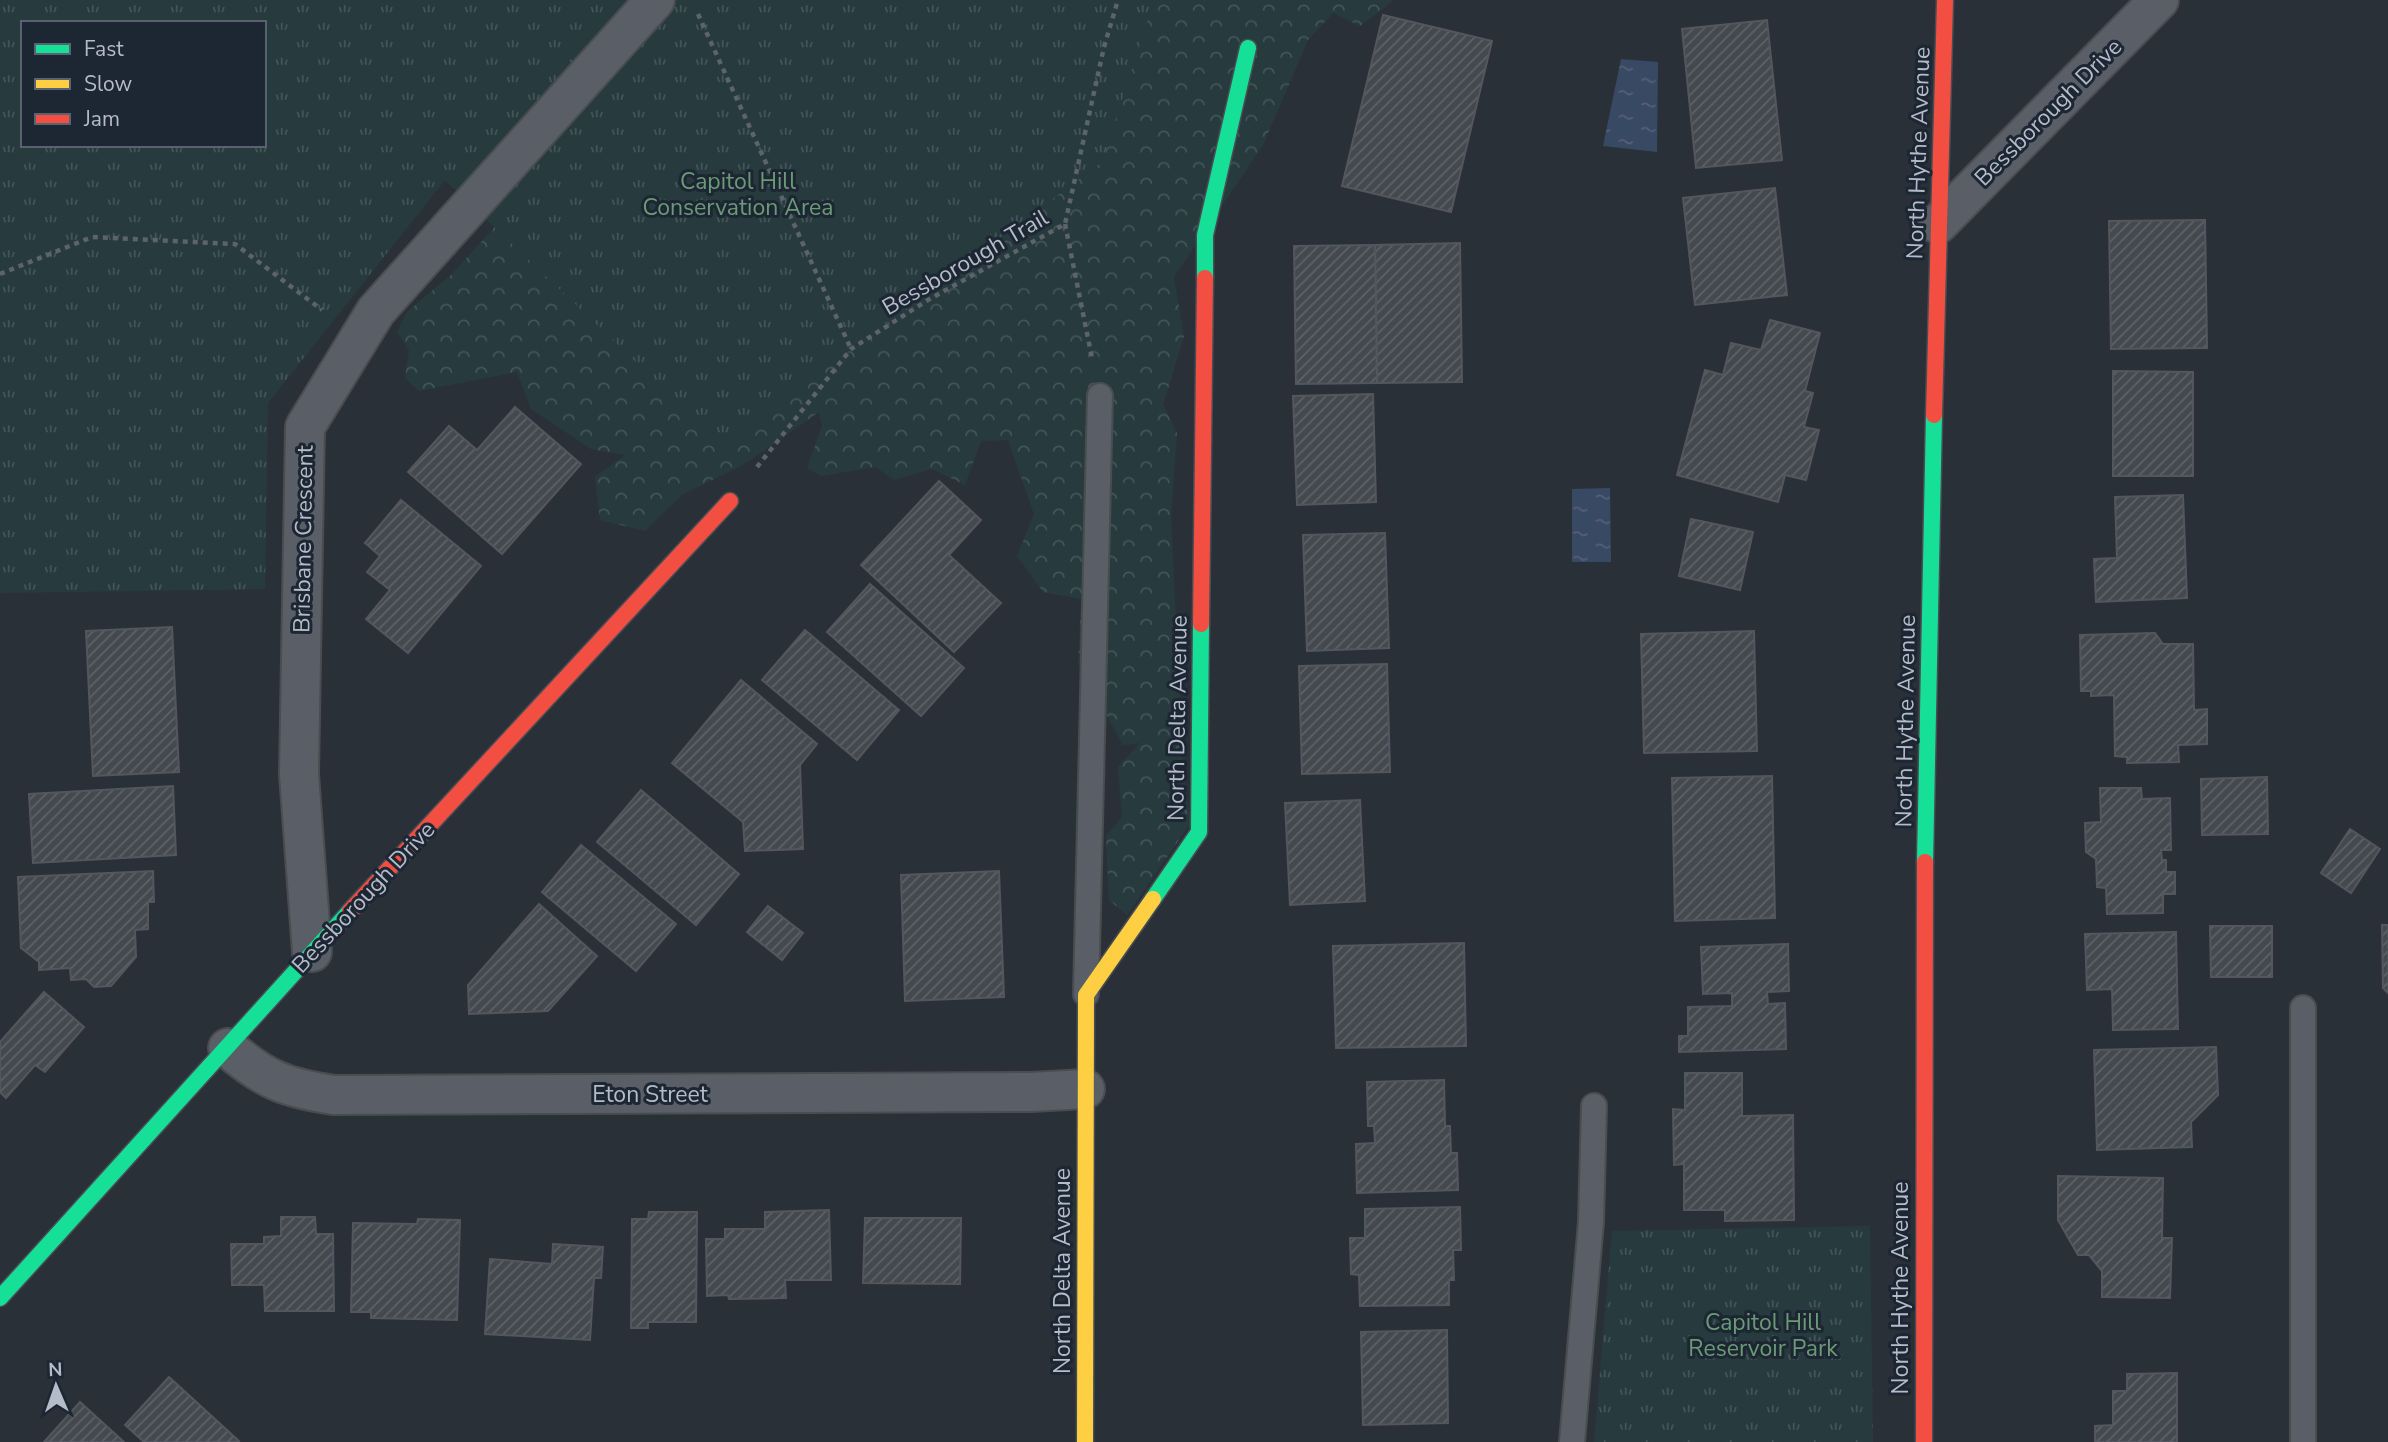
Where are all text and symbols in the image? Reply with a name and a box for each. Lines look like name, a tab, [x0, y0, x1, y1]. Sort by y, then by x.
legend	[21, 21, 266, 147]
street label: Bessborough Drive	[1968, 32, 2129, 193]
text: Fast	[84, 35, 124, 63]
street label: North Hythe Avenue	[1899, 46, 1938, 260]
text: Slow	[84, 70, 133, 98]
text: Jam	[83, 105, 120, 133]
park label: Capitol Hill Conservation Area	[643, 166, 833, 223]
street label: Bessborough Trail	[877, 202, 1054, 323]
street label: Brisbane Crescent	[286, 444, 321, 633]
street label: North Hythe Avenue	[1888, 614, 1923, 828]
street label: North Delta Avenue	[1160, 615, 1195, 821]
street label: Bessborough Drive	[285, 815, 442, 980]
street label: Eton Street	[592, 1079, 709, 1110]
street label: North Delta Avenue	[1047, 1168, 1078, 1374]
street label: North Hythe Avenue	[1885, 1182, 1916, 1394]
park label: Capitol Hill Reservoir Park	[1688, 1307, 1838, 1364]
north arrow	[21, 1351, 91, 1421]
text: N	[48, 1357, 63, 1383]

